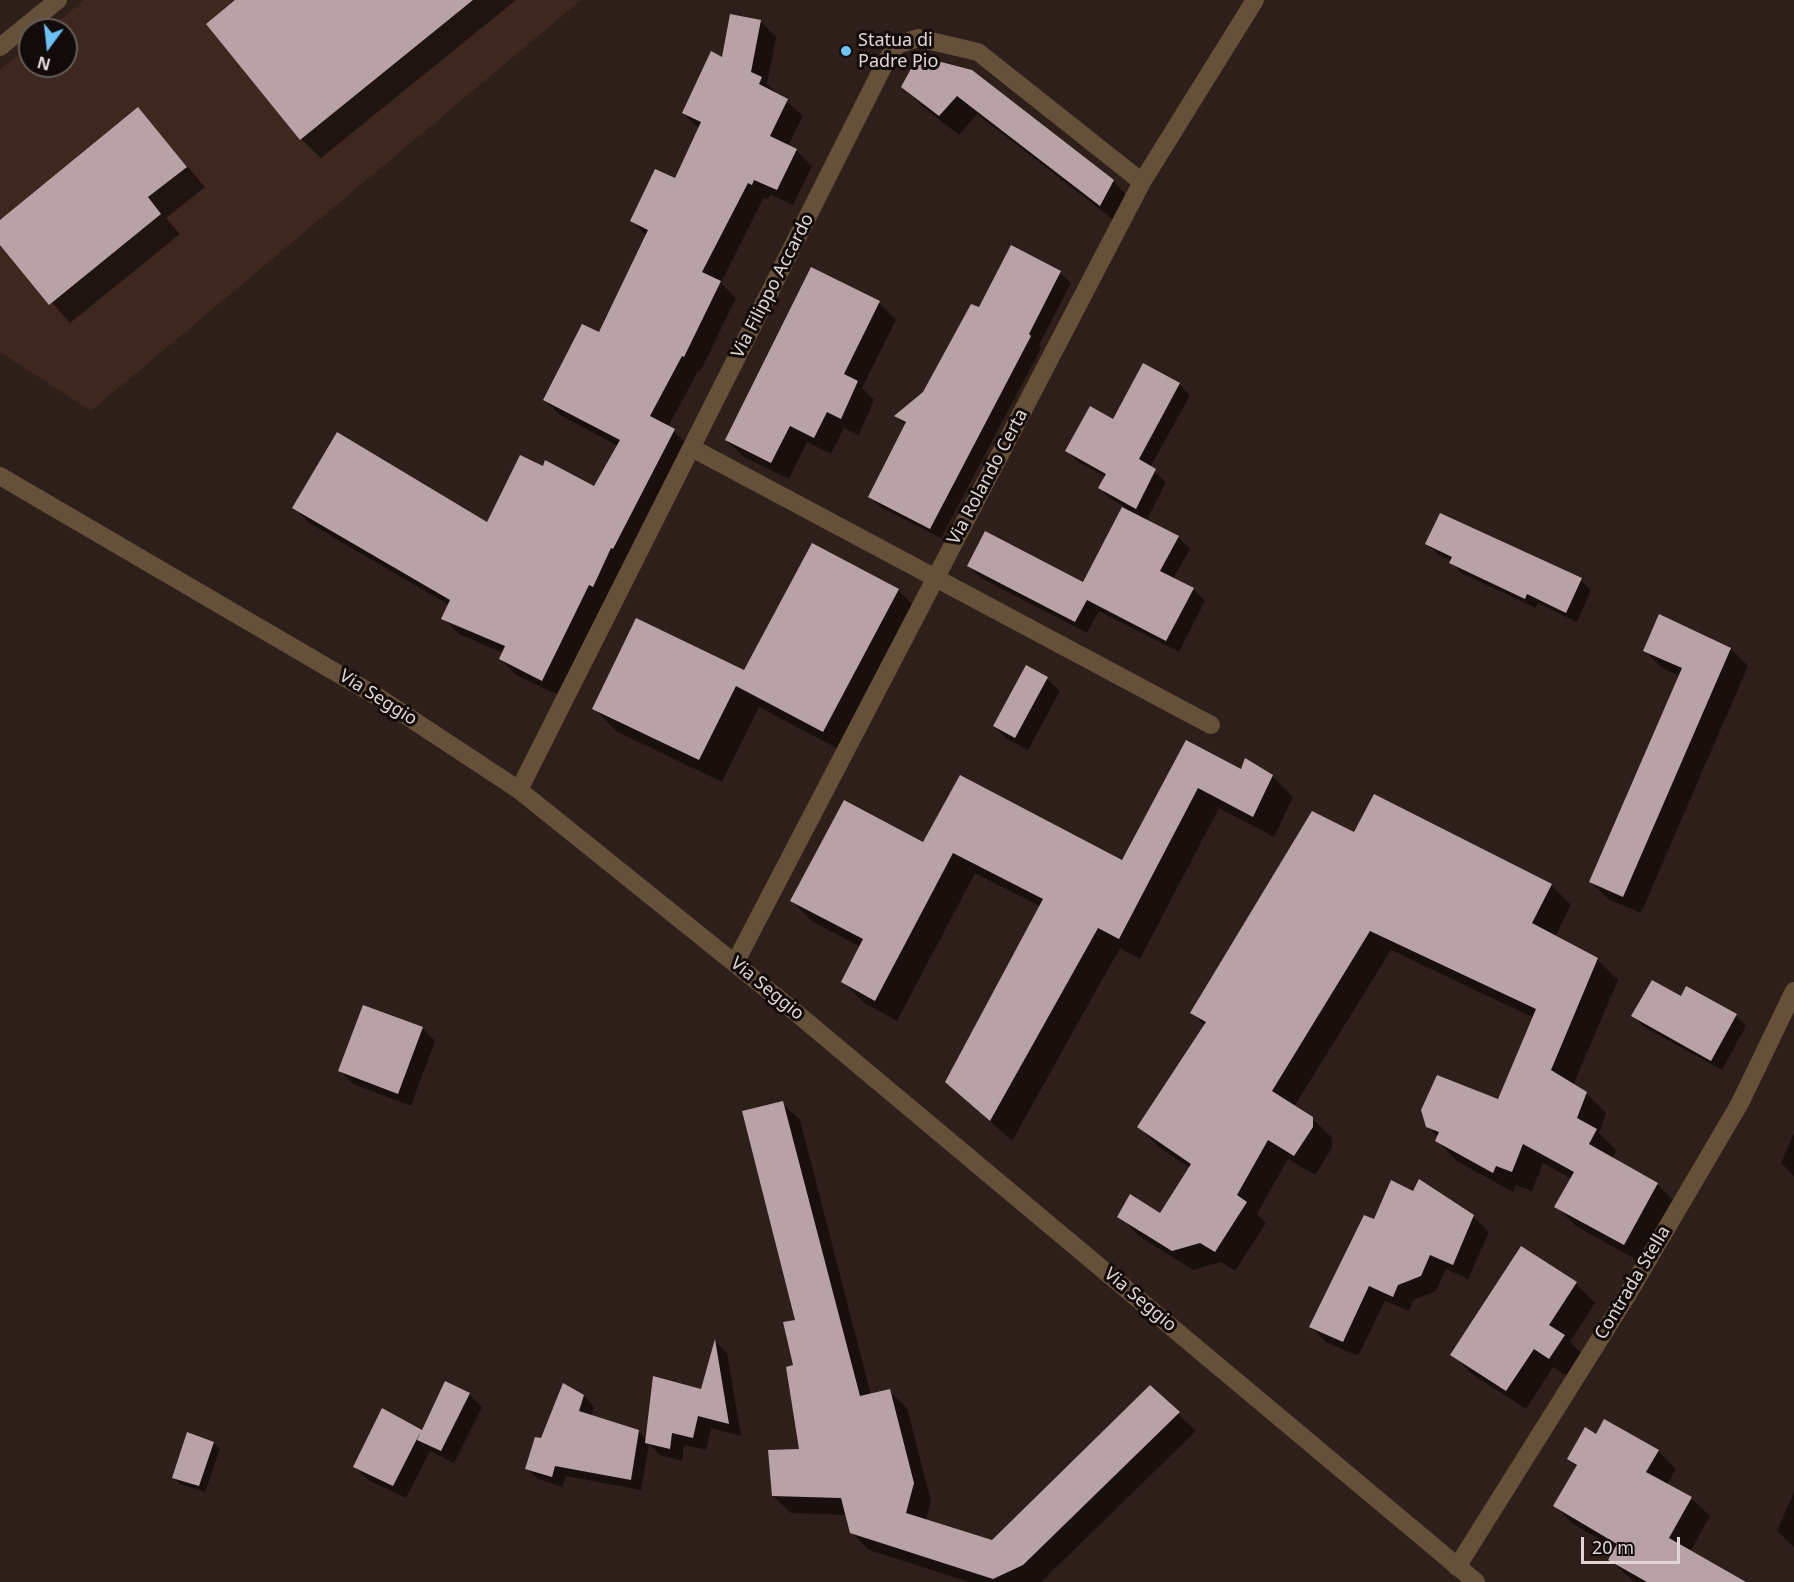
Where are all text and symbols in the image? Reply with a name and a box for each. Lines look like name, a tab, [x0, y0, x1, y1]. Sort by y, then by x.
north arrow	[18, 18, 78, 78]
place label: Statua di Padre Pio	[858, 30, 938, 72]
marker: Statua di Padre Pio	[839, 44, 853, 58]
text: N	[35, 51, 53, 76]
street label: Via Filippo Accardo	[727, 210, 819, 362]
street label: Via Rolando Certa	[943, 406, 1033, 548]
street label: Via Seggio	[335, 666, 421, 730]
street label: Via Seggio	[726, 953, 808, 1025]
street label: Contrada Stella	[1591, 1222, 1675, 1344]
street label: Via Seggio	[1099, 1263, 1181, 1337]
scale bar	[1584, 1525, 1683, 1563]
text: 20 m	[1592, 1535, 1634, 1559]

